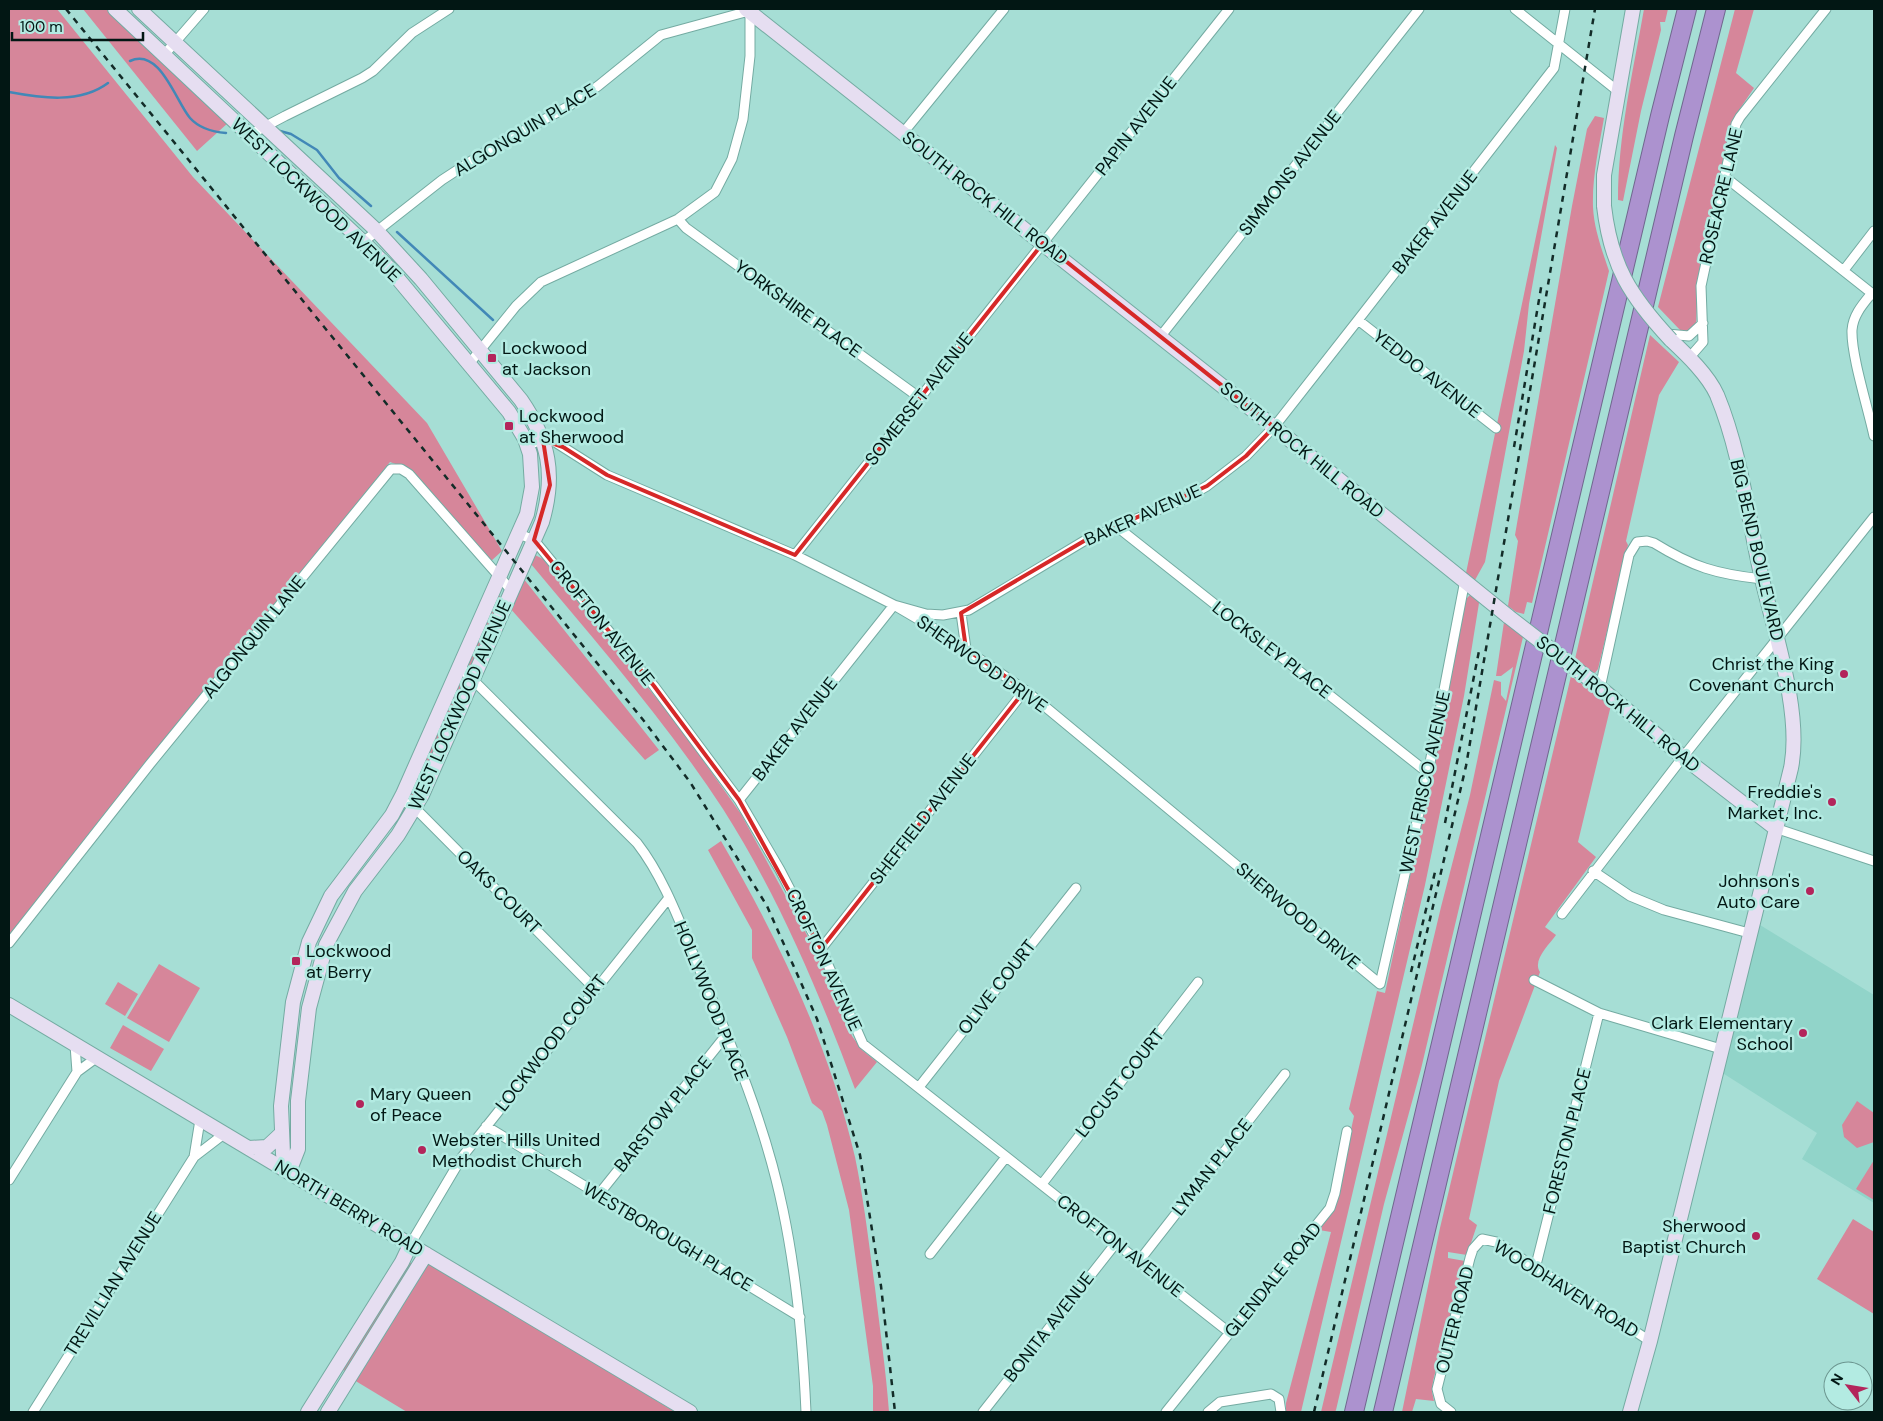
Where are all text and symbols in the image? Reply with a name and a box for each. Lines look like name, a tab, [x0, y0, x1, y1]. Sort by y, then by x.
scale bar	[12, 10, 144, 42]
text: 100 m	[20, 17, 63, 37]
street label: PAPIN AVENUE	[1090, 72, 1182, 180]
street label: ALGONQUIN PLACE	[450, 78, 600, 182]
street label: SIMMONS AVENUE	[1233, 105, 1347, 241]
street label: WEST LOCKWOOD AVENUE	[226, 112, 406, 288]
street label: SOUTH ROCK HILL ROAD	[897, 126, 1073, 270]
street label: ROSEACRE LANE	[1694, 126, 1748, 266]
street label: BAKER AVENUE	[1387, 165, 1483, 279]
street label: YORKSHIRE PLACE	[730, 255, 866, 363]
street label: YEDDO AVENUE	[1368, 324, 1486, 424]
street label: SOMERSET AVENUE	[859, 328, 979, 470]
place label: Lockwood at Jackson	[502, 336, 591, 381]
marker: Lockwood at Jackson	[486, 352, 498, 364]
street label: SOUTH ROCK HILL ROAD	[1215, 376, 1389, 524]
place label: Lockwood at Sherwood	[519, 404, 624, 449]
marker: Lockwood at Sherwood	[503, 420, 515, 432]
street label: BIG BEND BOULEVARD	[1724, 457, 1790, 643]
street label: BAKER AVENUE	[1081, 478, 1205, 552]
street label: CROFTON AVENUE	[544, 555, 660, 691]
street label: ALGONQUIN LANE	[197, 571, 311, 703]
street label: WEST LOCKWOOD AVENUE	[403, 596, 517, 814]
street label: LOCKSLEY PLACE	[1207, 596, 1337, 704]
street label: SHERWOOD DRIVE	[912, 610, 1052, 718]
street label: SOUTH ROCK HILL ROAD	[1531, 630, 1705, 778]
place label: Christ the King Covenant Church	[1689, 652, 1834, 697]
marker: Christ the King Covenant Church	[1838, 668, 1850, 680]
street label: BAKER AVENUE	[747, 672, 843, 786]
street label: WEST FRISCO AVENUE	[1394, 689, 1456, 875]
street label: SHEFFIELD AVENUE	[864, 749, 982, 889]
place label: Freddie's Market, Inc.	[1728, 780, 1822, 825]
marker: Freddie's Market, Inc.	[1826, 796, 1838, 808]
street label: OAKS COURT	[452, 845, 546, 939]
street label: SHERWOOD DRIVE	[1231, 857, 1365, 975]
place label: Johnson's Auto Care	[1716, 869, 1800, 914]
street label: CROFTON AVENUE	[780, 885, 868, 1035]
marker: Johnson's Auto Care	[1804, 885, 1816, 897]
street label: HOLLYWOOD PLACE	[668, 918, 754, 1084]
street label: OLIVE COURT	[952, 935, 1042, 1039]
place label: Lockwood at Berry	[306, 939, 391, 984]
marker: Lockwood at Berry	[290, 955, 302, 967]
street label: LOCKWOOD COURT	[490, 970, 612, 1116]
place label: Clark Elementary School	[1651, 1011, 1793, 1056]
street label: LOCUST COURT	[1070, 1024, 1170, 1142]
marker: Clark Elementary School	[1797, 1027, 1809, 1039]
street label: BARSTOW PLACE	[609, 1051, 717, 1177]
street label: FORESTON PLACE	[1537, 1066, 1597, 1216]
place label: Mary Queen of Peace	[370, 1082, 471, 1127]
marker: Mary Queen of Peace	[354, 1098, 366, 1110]
street label: LYMAN PLACE	[1167, 1114, 1257, 1220]
place label: Webster Hills United Methodist Church	[432, 1128, 600, 1173]
marker: Webster Hills United Methodist Church	[416, 1144, 428, 1156]
street label: NORTH BERRY ROAD	[270, 1154, 428, 1262]
street label: WESTBOROUGH PLACE	[579, 1177, 757, 1297]
street label: CROFTON AVENUE	[1052, 1189, 1188, 1303]
street label: TREVILLIAN AVENUE	[59, 1207, 167, 1361]
place label: Sherwood Baptist Church	[1622, 1214, 1746, 1259]
street label: GLENDALE ROAD	[1219, 1217, 1327, 1343]
marker: Sherwood Baptist Church	[1750, 1230, 1762, 1242]
street label: WOODHAVEN ROAD	[1489, 1235, 1643, 1343]
street label: OUTER ROAD	[1430, 1264, 1480, 1376]
street label: BONITA AVENUE	[998, 1267, 1100, 1387]
north arrow	[1823, 1361, 1873, 1411]
text: N	[1827, 1370, 1847, 1388]

